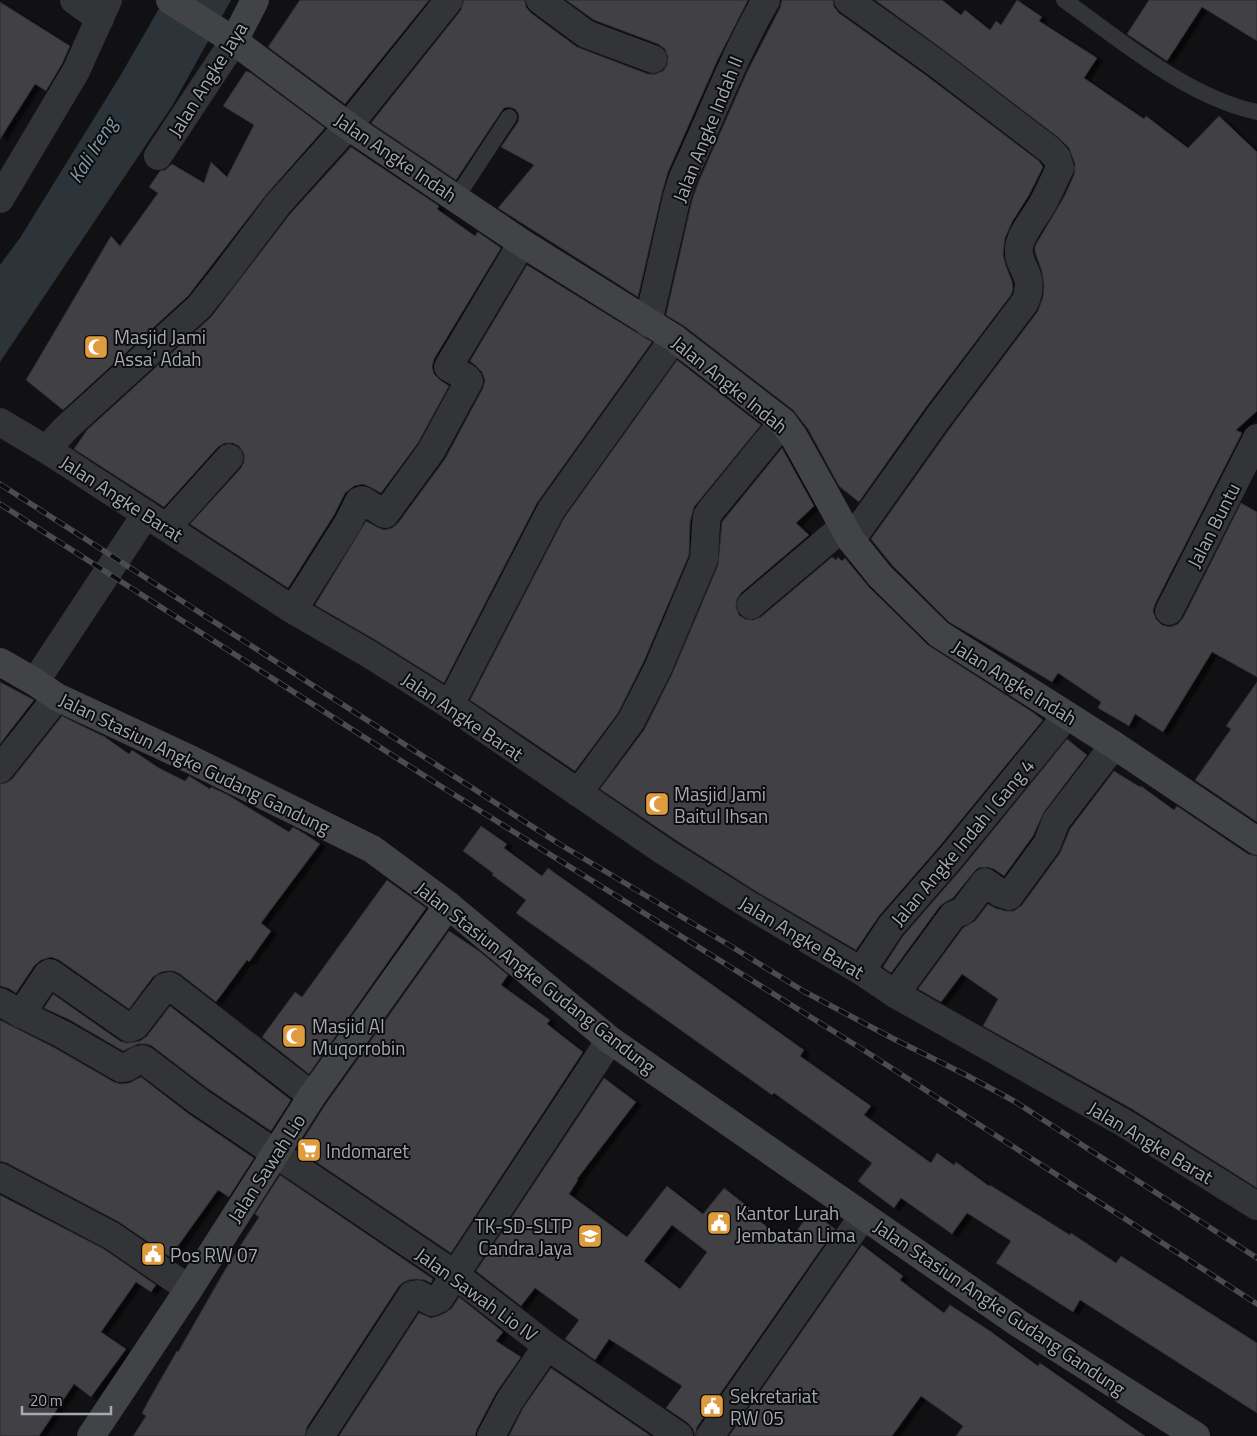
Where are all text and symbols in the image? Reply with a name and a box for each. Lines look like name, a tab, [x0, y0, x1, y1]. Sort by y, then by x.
street label: Jalan Angke Jaya	[160, 16, 254, 142]
street label: Jalan Angke Indah II	[664, 52, 750, 206]
street label: Jalan Angke Indah	[329, 105, 463, 209]
water label: Kali Ireng	[60, 109, 126, 189]
place label: Masjid Jami Assa' Adah	[114, 322, 206, 373]
street label: Jalan Angke Indah	[666, 328, 794, 440]
mosque icon: Masjid Jami Assa' Adah	[83, 334, 109, 360]
street label: Jalan Angke Barat	[55, 447, 189, 549]
street label: Jalan Buntu	[1179, 477, 1247, 573]
street label: Jalan Angke Indah	[947, 632, 1083, 732]
street label: Jalan Angke Barat	[396, 664, 530, 768]
street label: Jalan Stasiun Angke Gudang Gandung	[55, 685, 336, 841]
street label: Jalan Angke Indah I Gang 4	[883, 752, 1041, 932]
place label: Masjid Jami Baitul Ihsan	[674, 779, 768, 830]
mosque icon: Masjid Jami Baitul Ihsan	[644, 791, 670, 817]
street label: Jalan Stasiun Angke Gudang Gandung	[410, 874, 663, 1080]
street label: Jalan Angke Barat	[734, 888, 870, 986]
place label: Masjid Al Muqorrobin	[312, 1011, 405, 1062]
mosque icon: Masjid Al Muqorrobin	[281, 1023, 307, 1049]
street label: Jalan Angke Barat	[1083, 1093, 1219, 1191]
street label: Jalan Sawah Lio	[220, 1108, 312, 1228]
place label: Indomaret	[326, 1136, 409, 1165]
supermarket icon: Indomaret	[296, 1137, 322, 1163]
place label: Kantor Lurah Jembatan Lima	[736, 1198, 856, 1249]
public building icon: Kantor Lurah Jembatan Lima	[706, 1210, 732, 1236]
place label: TK-SD-SLTP Candra Jaya	[475, 1211, 572, 1262]
street label: Jalan Stasiun Angke Gudang Gandung	[868, 1212, 1132, 1402]
school or university icon: TK-SD-SLTP Candra Jaya	[577, 1223, 603, 1249]
place label: Pos RW 07	[170, 1240, 258, 1269]
street label: Jalan Sawah Lio IV	[410, 1240, 544, 1348]
public building icon: Pos RW 07	[140, 1241, 166, 1267]
place label: Sekretariat RW 05	[730, 1381, 818, 1432]
scale bar	[22, 1384, 111, 1416]
text: 20 m	[30, 1389, 63, 1412]
public building icon: Sekretariat RW 05	[699, 1393, 725, 1419]

